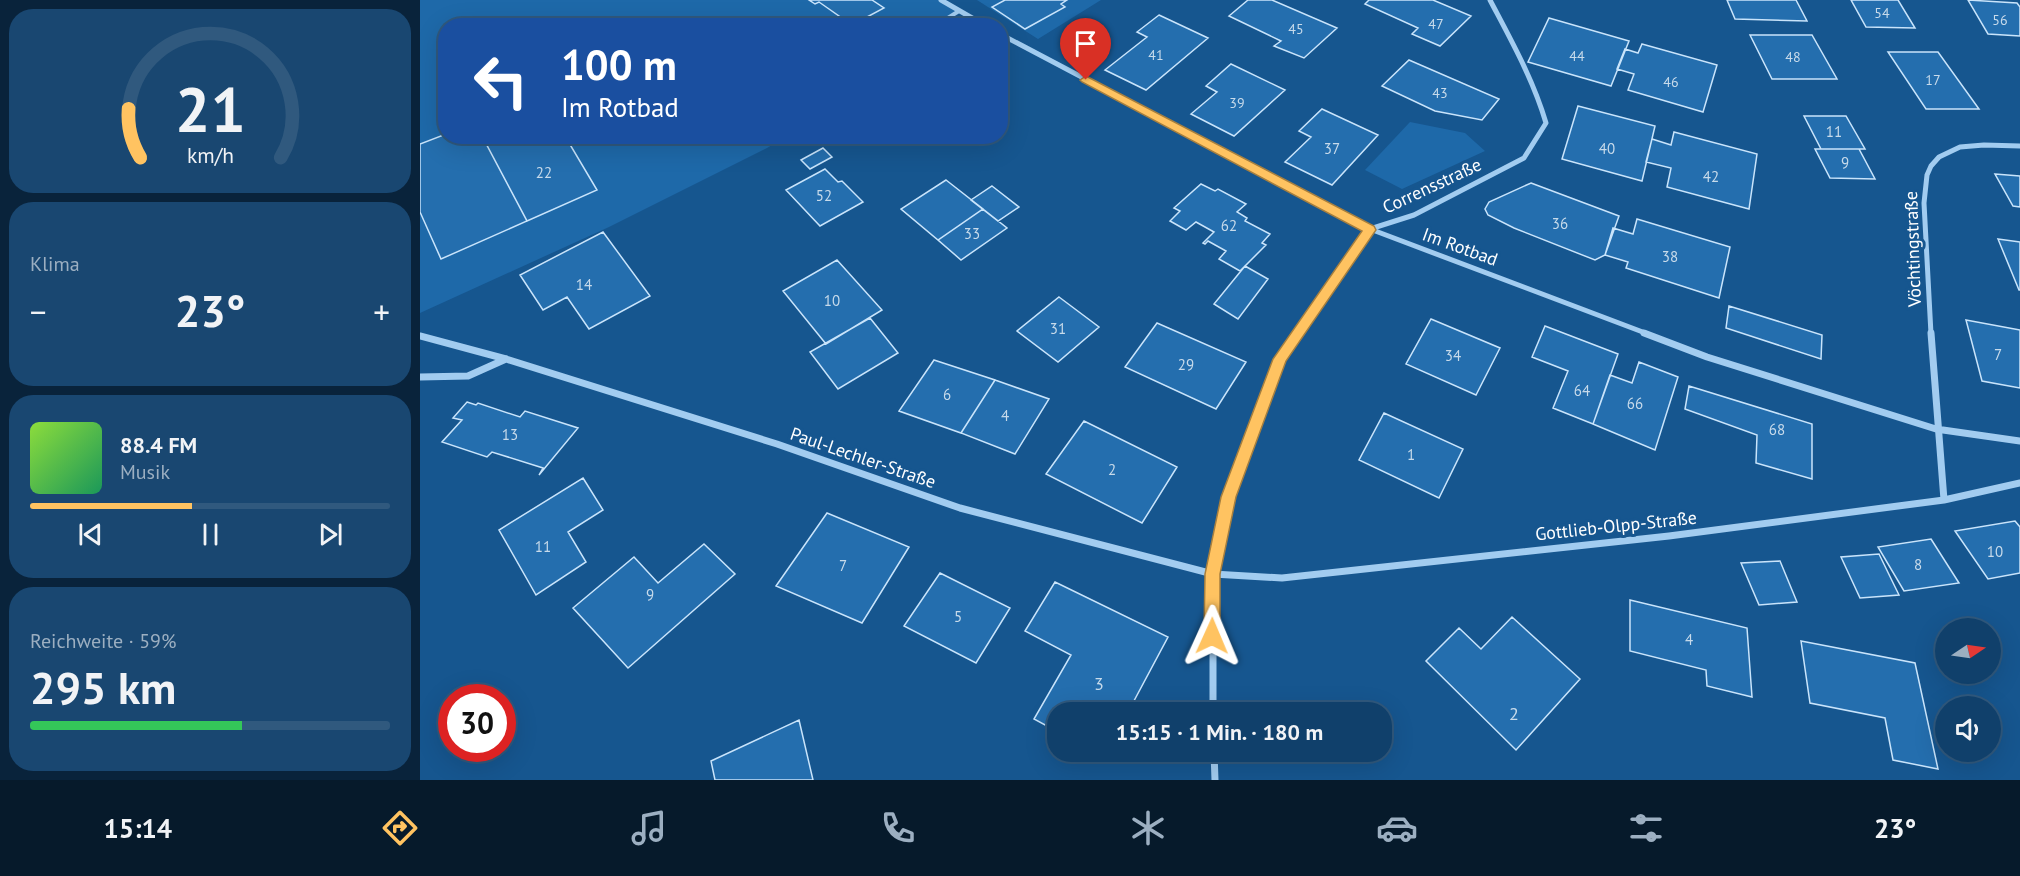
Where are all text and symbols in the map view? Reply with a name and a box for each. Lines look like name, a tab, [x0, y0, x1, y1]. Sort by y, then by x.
house number: 54	[1874, 4, 1890, 22]
house number: 56	[1992, 11, 2008, 29]
house number: 47	[1428, 15, 1444, 33]
pin	[1060, 18, 1111, 80]
house number: 45	[1288, 20, 1304, 38]
icon: arrive	[1069, 27, 1102, 60]
text: 100 m	[561, 37, 677, 92]
icon: left	[462, 42, 540, 120]
house number: 41	[1148, 46, 1164, 64]
house number: 44	[1569, 47, 1585, 65]
house number: 48	[1785, 48, 1801, 66]
text: 21	[175, 68, 245, 149]
house number: 17	[1925, 71, 1941, 89]
house number: 46	[1663, 73, 1679, 91]
house number: 43	[1432, 84, 1448, 102]
text: Im Rotbad	[561, 90, 679, 124]
house number: 39	[1229, 94, 1245, 112]
house number: 11	[1826, 122, 1842, 141]
house number: 37	[1324, 139, 1340, 158]
house number: 40	[1599, 139, 1615, 158]
text: km/h	[186, 141, 233, 169]
street label: Corrensstraße	[1379, 153, 1485, 219]
house number: 9	[1841, 153, 1849, 172]
house number: 22	[536, 163, 552, 182]
house number: 42	[1703, 167, 1719, 186]
house number: 52	[816, 186, 832, 205]
street label: Vöchtingstraße	[1899, 191, 1926, 308]
house number: 36	[1552, 214, 1568, 233]
house number: 62	[1221, 216, 1237, 235]
street label: Im Rotbad	[1419, 222, 1501, 271]
house number: 33	[964, 224, 980, 243]
house number: 38	[1662, 247, 1678, 266]
text: Klima	[30, 251, 80, 277]
house number: 14	[576, 275, 592, 294]
text: 23°	[175, 281, 245, 339]
text: −	[30, 290, 47, 333]
text: +	[373, 290, 390, 333]
house number: 10	[824, 291, 840, 310]
house number: 31	[1050, 319, 1066, 338]
house number: 7	[1994, 345, 2002, 364]
house number: 34	[1445, 346, 1461, 365]
house number: 29	[1178, 355, 1194, 374]
house number: 64	[1574, 381, 1590, 400]
house number: 6	[943, 385, 951, 404]
house number: 66	[1627, 394, 1643, 413]
house number: 4	[1001, 406, 1009, 425]
house number: 68	[1769, 420, 1785, 439]
street label: Paul-Lechler-Straße	[787, 422, 939, 493]
house number: 13	[502, 425, 518, 444]
text: 88.4 FM	[120, 431, 197, 459]
house number: 1	[1407, 445, 1415, 464]
text: Musik	[120, 459, 170, 485]
house number: 2	[1108, 460, 1116, 479]
street label: Gottlieb-Olpp-Straße	[1534, 506, 1698, 545]
icon: previous	[74, 518, 107, 551]
icon: pause	[194, 518, 227, 551]
icon: next	[314, 518, 347, 551]
house number: 11	[535, 537, 551, 556]
house number: 10	[1987, 542, 2003, 561]
house number: 8	[1914, 555, 1922, 574]
house number: 7	[839, 556, 847, 575]
house number: 9	[646, 585, 654, 604]
position arrow	[1180, 604, 1244, 668]
house number: 5	[954, 607, 962, 626]
north arrow	[1935, 618, 2001, 684]
map controls	[1935, 618, 2001, 762]
text: Reichweite · 59%	[30, 628, 176, 654]
house number: 4	[1685, 630, 1693, 649]
text: 295 km	[30, 658, 176, 716]
house number: 3	[1094, 672, 1104, 695]
speed limit sign: 30	[438, 684, 516, 762]
button: sound	[1935, 696, 2001, 762]
house number: 2	[1509, 702, 1519, 725]
text: 15:15 · 1 Min. · 180 m	[1116, 718, 1323, 746]
icon: directions	[379, 807, 421, 849]
icon: music	[628, 807, 670, 849]
icon: phone	[877, 807, 919, 849]
icon: climate	[1127, 807, 1169, 849]
icon: car	[1376, 807, 1418, 849]
icon: filters	[1625, 807, 1667, 849]
text: 15:14	[104, 811, 172, 845]
text: 23°	[1874, 811, 1916, 845]

